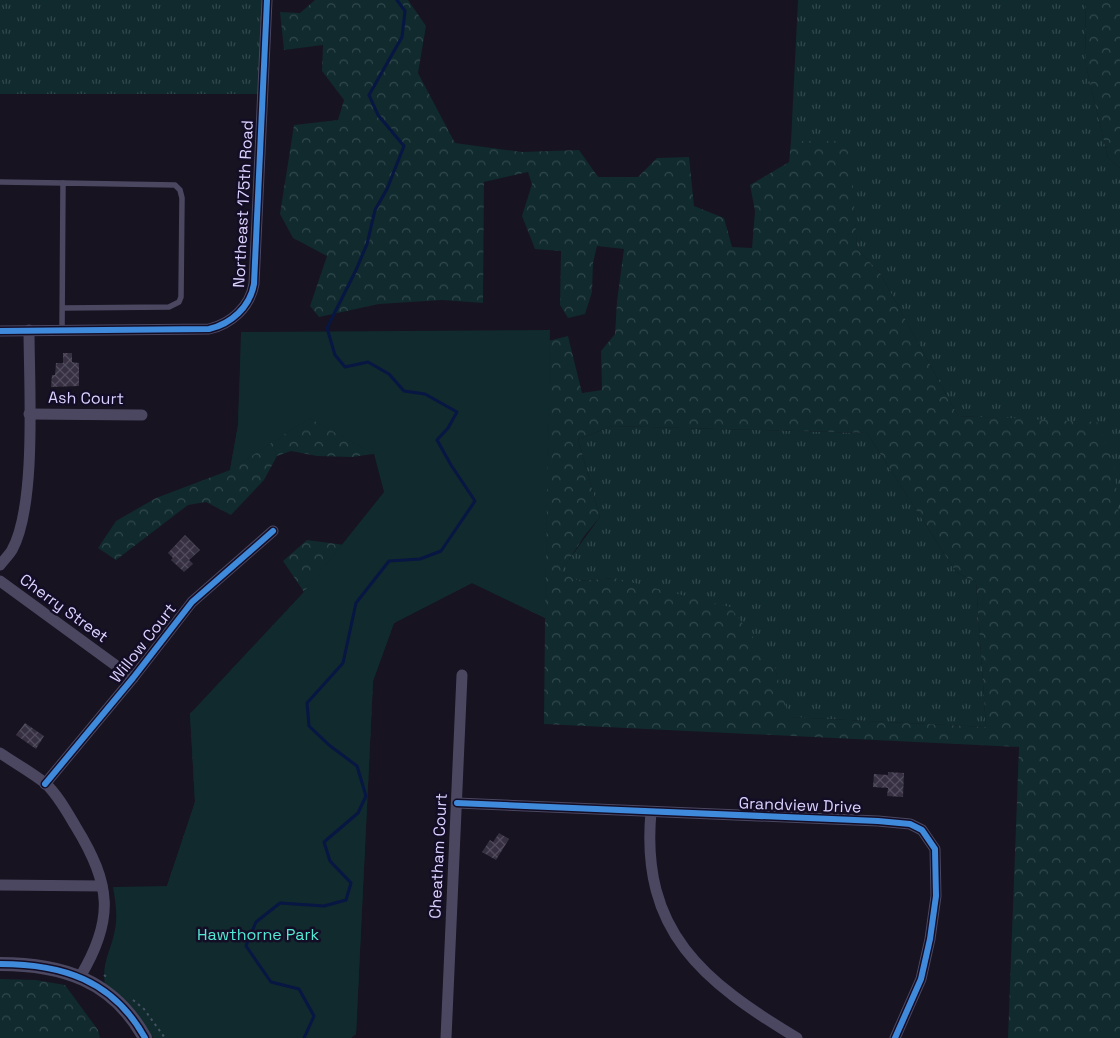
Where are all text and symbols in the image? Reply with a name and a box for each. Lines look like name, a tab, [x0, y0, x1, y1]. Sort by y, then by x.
street label: Northeast 175th Road	[228, 120, 258, 288]
street label: Ash Court	[48, 387, 124, 409]
street label: Cherry Street	[16, 569, 112, 647]
street label: Willow Court	[105, 599, 181, 687]
street label: Grandview Drive	[738, 792, 862, 818]
street label: Cheatham Court	[424, 793, 452, 919]
park label: Hawthorne Park	[197, 924, 319, 945]

